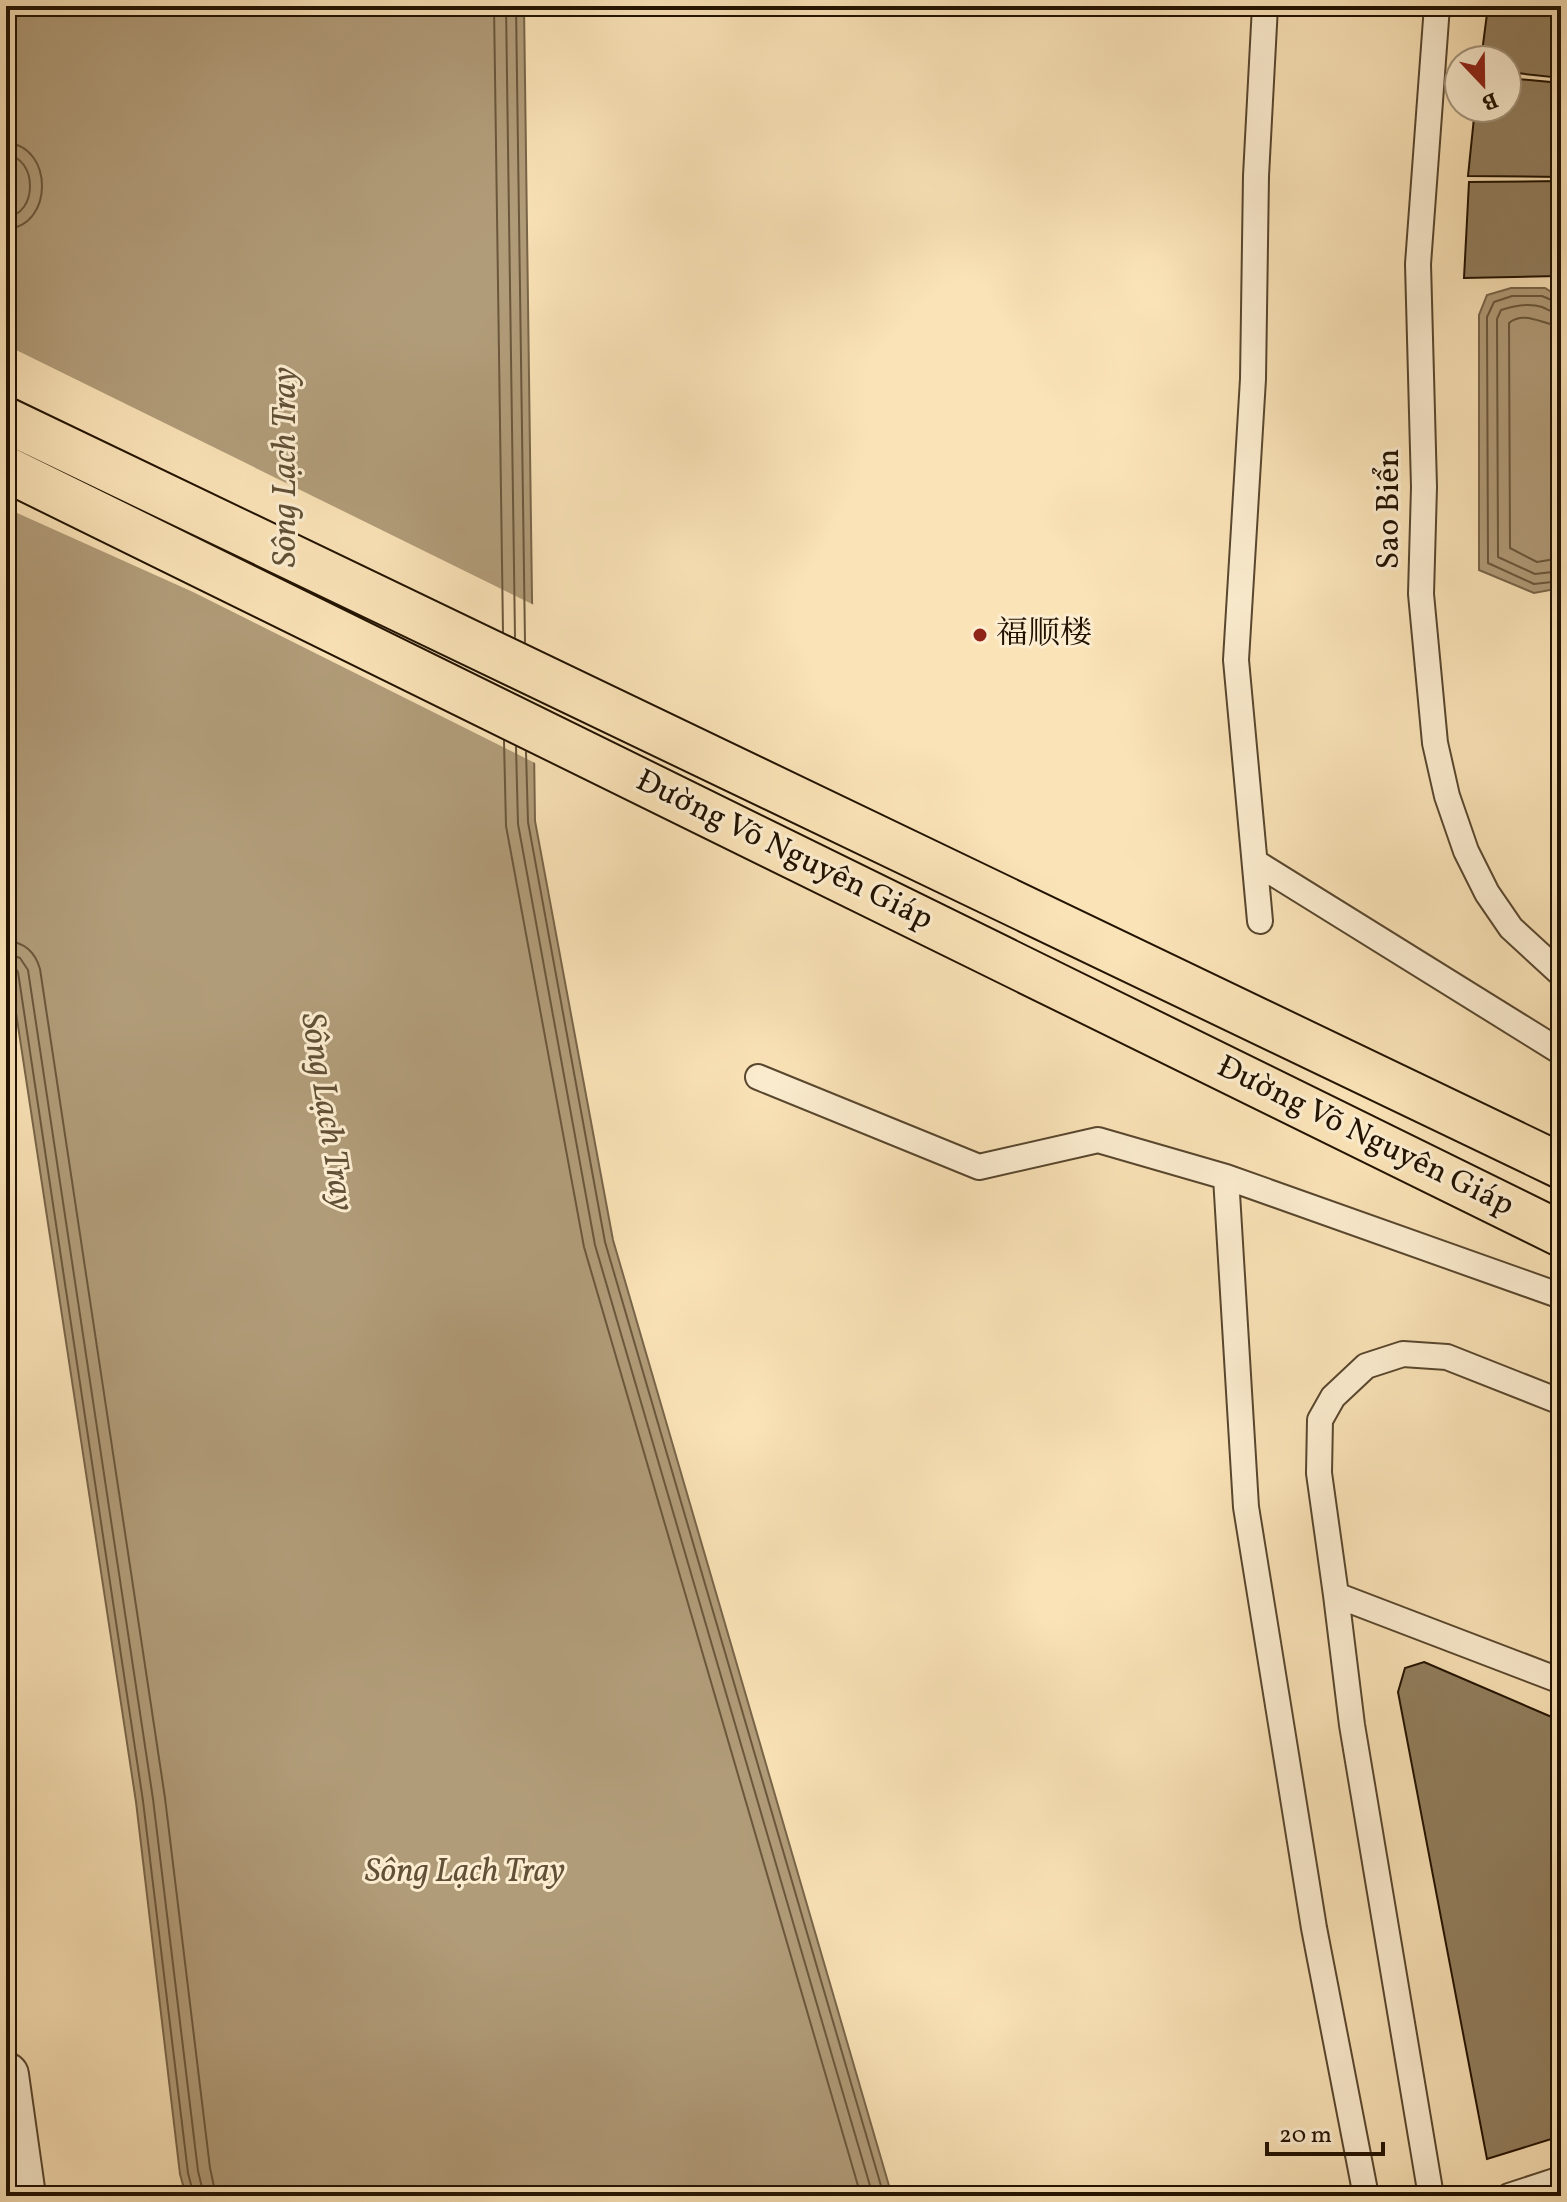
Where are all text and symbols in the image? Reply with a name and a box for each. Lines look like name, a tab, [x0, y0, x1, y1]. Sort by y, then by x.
north arrow	[1443, 44, 1523, 124]
text: B	[1477, 83, 1502, 117]
water label: Sông Lạch Tray	[263, 367, 310, 567]
street label: Sao Biển	[1368, 449, 1412, 569]
place label: 福顺楼	[996, 613, 1092, 657]
marker: 福顺楼	[971, 626, 989, 644]
street label: Đường Võ Nguyên Giáp	[628, 760, 940, 942]
water label: Sông Lạch Tray	[287, 1009, 365, 1215]
street label: Đường Võ Nguyên Giáp	[1209, 1046, 1521, 1228]
water label: Sông Lạch Tray	[365, 1849, 565, 1896]
scale bar	[1267, 2106, 1383, 2156]
text: 20 m	[1279, 2119, 1332, 2153]

